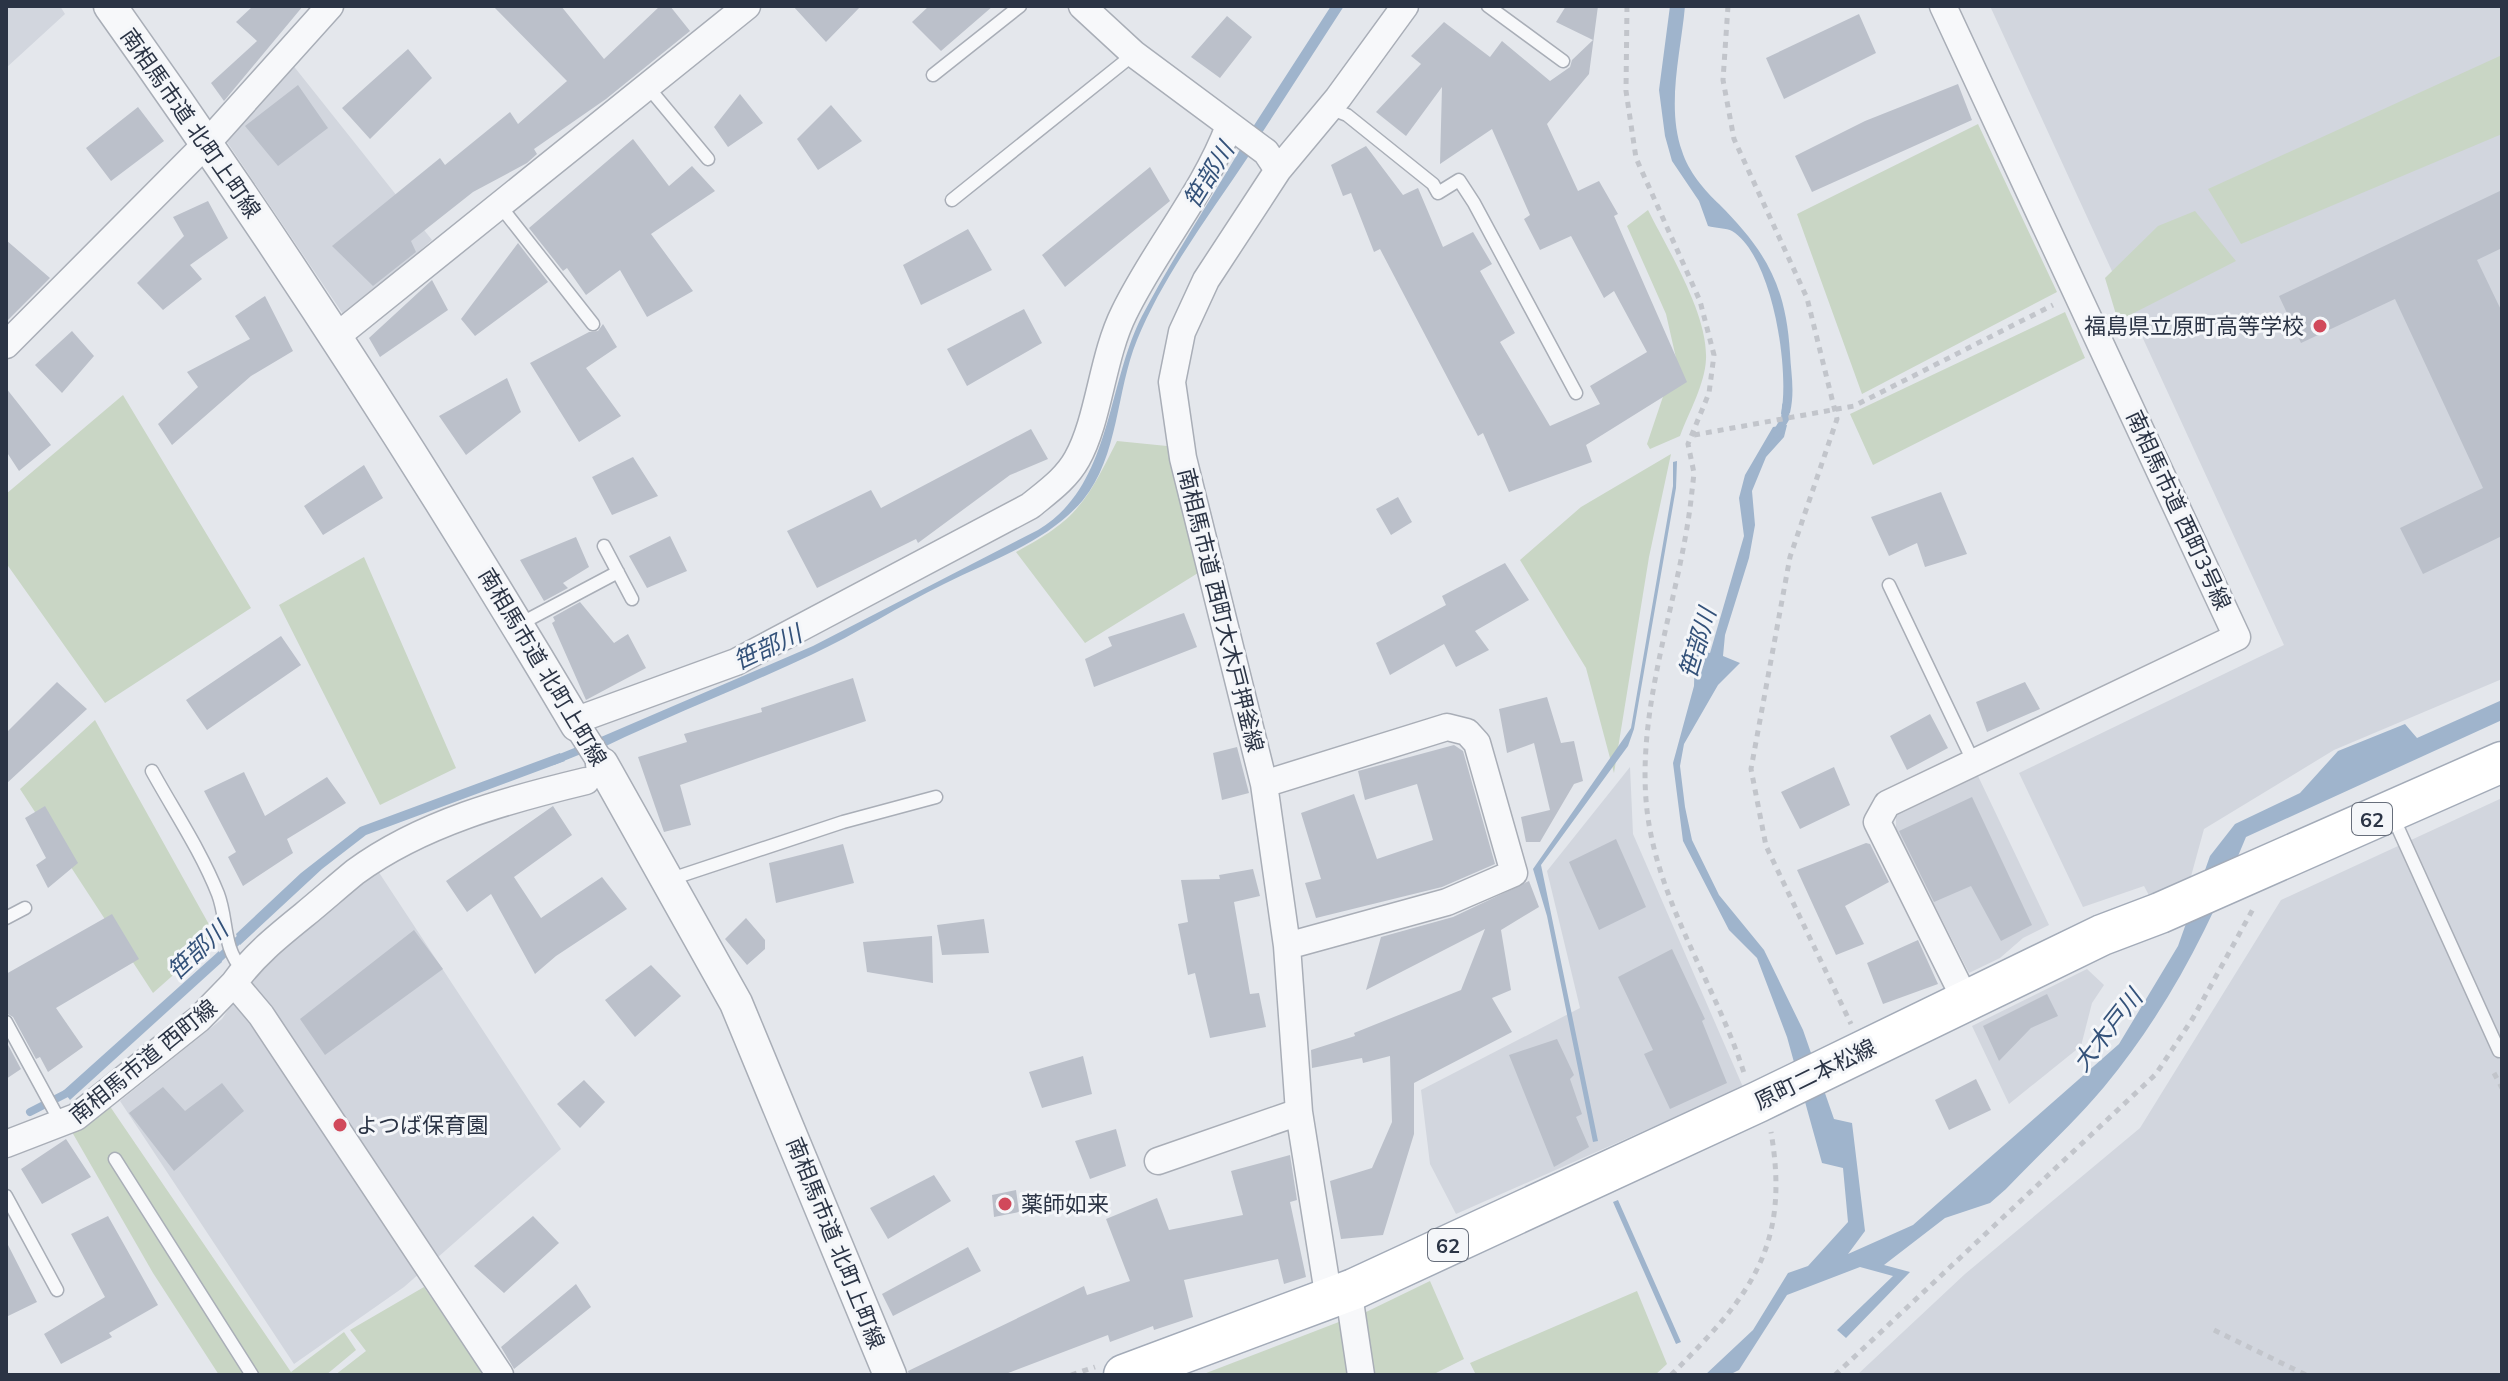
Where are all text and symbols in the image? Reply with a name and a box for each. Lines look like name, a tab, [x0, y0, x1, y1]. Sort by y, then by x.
street label: 南相馬市道 北町上町線	[115, 23, 267, 223]
water label: 笹部川	[1176, 134, 1241, 213]
place label: 福島県立原町高等学校	[2084, 312, 2304, 340]
marker: 福島県立原町高等学校	[2311, 317, 2329, 335]
street label: 南相馬市道 西町3号線	[2120, 406, 2238, 614]
street label: 南相馬市道 西町大木戸押釜線	[1172, 465, 1270, 755]
street label: 南相馬市道 北町上町線	[473, 563, 613, 771]
water label: 笹部川	[1672, 601, 1723, 682]
water label: 笹部川	[728, 617, 809, 676]
road number: 62	[2352, 803, 2392, 835]
water label: 笹部川	[160, 912, 236, 986]
water label: 大木戸川	[2066, 981, 2150, 1077]
street label: 南相馬市道 西町線	[64, 993, 222, 1129]
street label: 原町二本松線	[1750, 1032, 1880, 1116]
place label: よつば保育園	[356, 1111, 488, 1139]
marker: よつば保育園	[331, 1116, 349, 1134]
street label: 南相馬市道 北町上町線	[781, 1133, 891, 1353]
place label: 薬師如来	[1021, 1190, 1109, 1218]
marker: 薬師如来	[996, 1195, 1014, 1213]
road number: 62	[1428, 1229, 1468, 1261]

